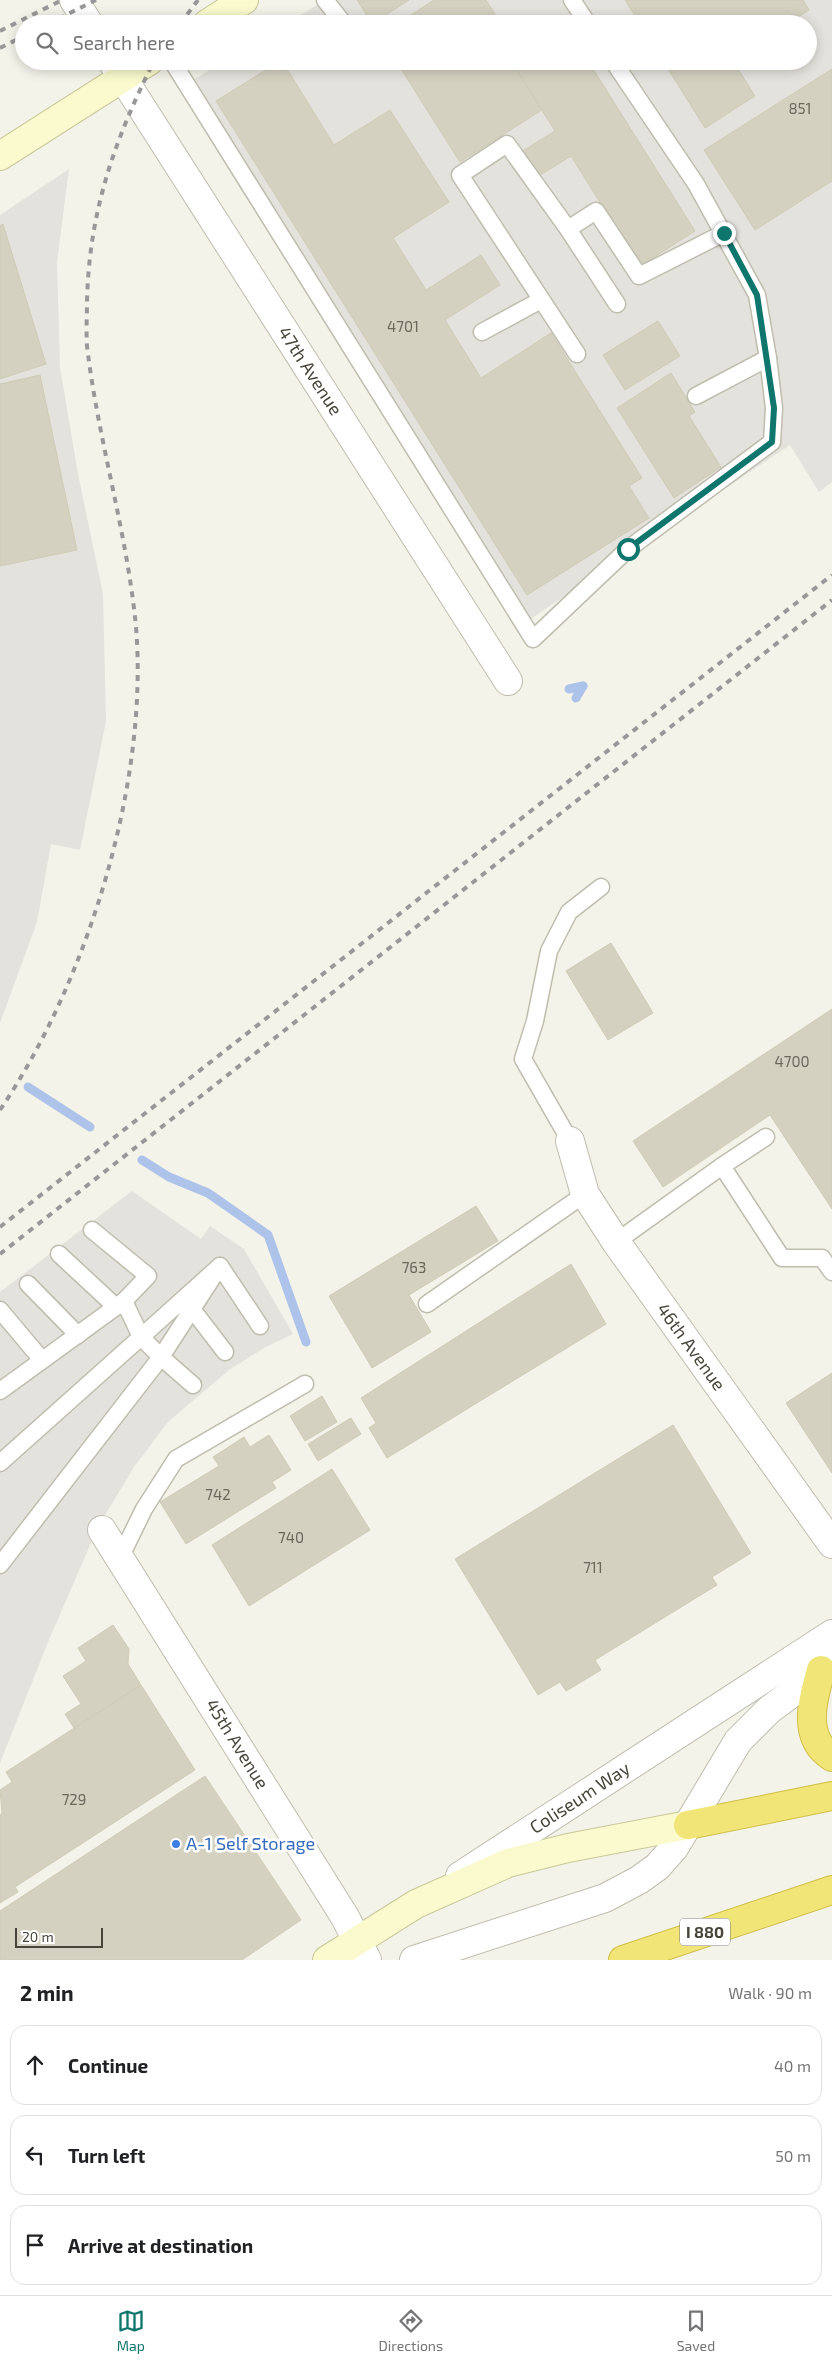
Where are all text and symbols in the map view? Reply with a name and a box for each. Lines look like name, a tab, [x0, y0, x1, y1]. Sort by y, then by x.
search box	[15, 15, 817, 70]
icon: search	[33, 29, 61, 57]
text: Search here	[73, 31, 175, 54]
house number: 851	[788, 99, 812, 117]
route end	[713, 222, 736, 245]
house number: 4701	[387, 317, 419, 335]
street label: 47th Avenue	[274, 322, 348, 419]
route start	[617, 538, 640, 561]
house number: 4700	[775, 1052, 810, 1070]
house number: 763	[402, 1258, 426, 1276]
street label: 46th Avenue	[653, 1298, 731, 1394]
house number: 742	[205, 1485, 231, 1503]
house number: 740	[278, 1528, 304, 1546]
house number: 711	[583, 1558, 603, 1576]
street label: 45th Avenue	[202, 1694, 274, 1793]
street label: Coliseum Way	[525, 1756, 634, 1838]
house number: 729	[62, 1790, 86, 1808]
place label: A-1 Self Storage	[186, 1832, 315, 1854]
marker: A-1 Self Storage	[170, 1838, 182, 1850]
road number: I 880	[680, 1918, 730, 1945]
scale bar	[15, 1925, 102, 1948]
text: 20 m	[22, 1928, 54, 1945]
text: 2 min	[20, 1980, 74, 2005]
text: Walk · 90 m	[728, 1983, 812, 2002]
icon: ahead	[21, 2051, 49, 2079]
text: Continue	[68, 2054, 148, 2077]
text: 40 m	[774, 2056, 811, 2075]
icon: left	[21, 2141, 49, 2169]
text: Turn left	[68, 2144, 145, 2167]
text: 50 m	[775, 2146, 811, 2165]
icon: arrive	[21, 2231, 49, 2259]
text: Arrive at destination	[68, 2234, 253, 2257]
tab: Map	[117, 2307, 145, 2354]
tab: Directions	[379, 2307, 443, 2354]
tab: Saved	[677, 2307, 715, 2354]

